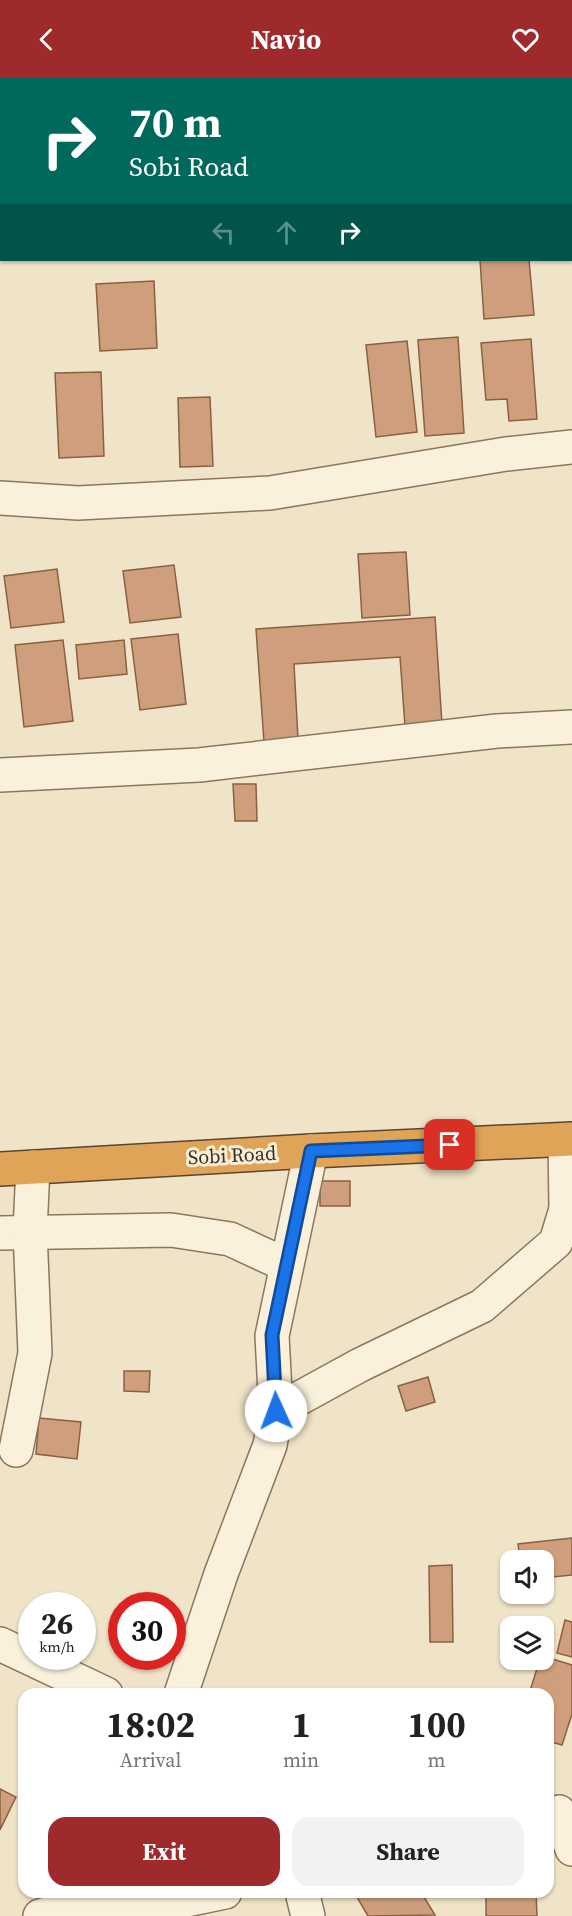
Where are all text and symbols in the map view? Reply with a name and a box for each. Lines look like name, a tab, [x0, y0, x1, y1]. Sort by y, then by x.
text: Navio	[251, 21, 321, 58]
icon: back	[30, 23, 63, 56]
icon: heart	[509, 23, 542, 56]
text: 70 m	[129, 93, 222, 151]
icon: right	[30, 102, 108, 180]
text: Sobi Road	[129, 148, 248, 185]
icon: left	[207, 216, 240, 249]
icon: ahead	[270, 216, 303, 249]
icon: right	[333, 216, 366, 249]
pin	[424, 1119, 475, 1170]
icon: arrive	[433, 1128, 466, 1161]
street label: Sobi Road	[187, 1139, 278, 1171]
position arrow	[244, 1379, 308, 1443]
map controls	[500, 1550, 554, 1670]
button: sound	[500, 1550, 554, 1604]
speed limit sign: 30	[108, 1592, 186, 1670]
text: 26	[41, 1603, 73, 1644]
button: layers	[500, 1616, 554, 1670]
text: km/h	[39, 1636, 75, 1657]
text: 18:02	[106, 1700, 195, 1749]
text: 1	[291, 1700, 311, 1749]
text: 100	[407, 1700, 466, 1749]
text: Arrival	[120, 1746, 181, 1774]
text: min	[283, 1746, 319, 1774]
text: m	[428, 1746, 446, 1774]
button: Exit	[48, 1817, 280, 1886]
button: Share	[292, 1817, 524, 1886]

